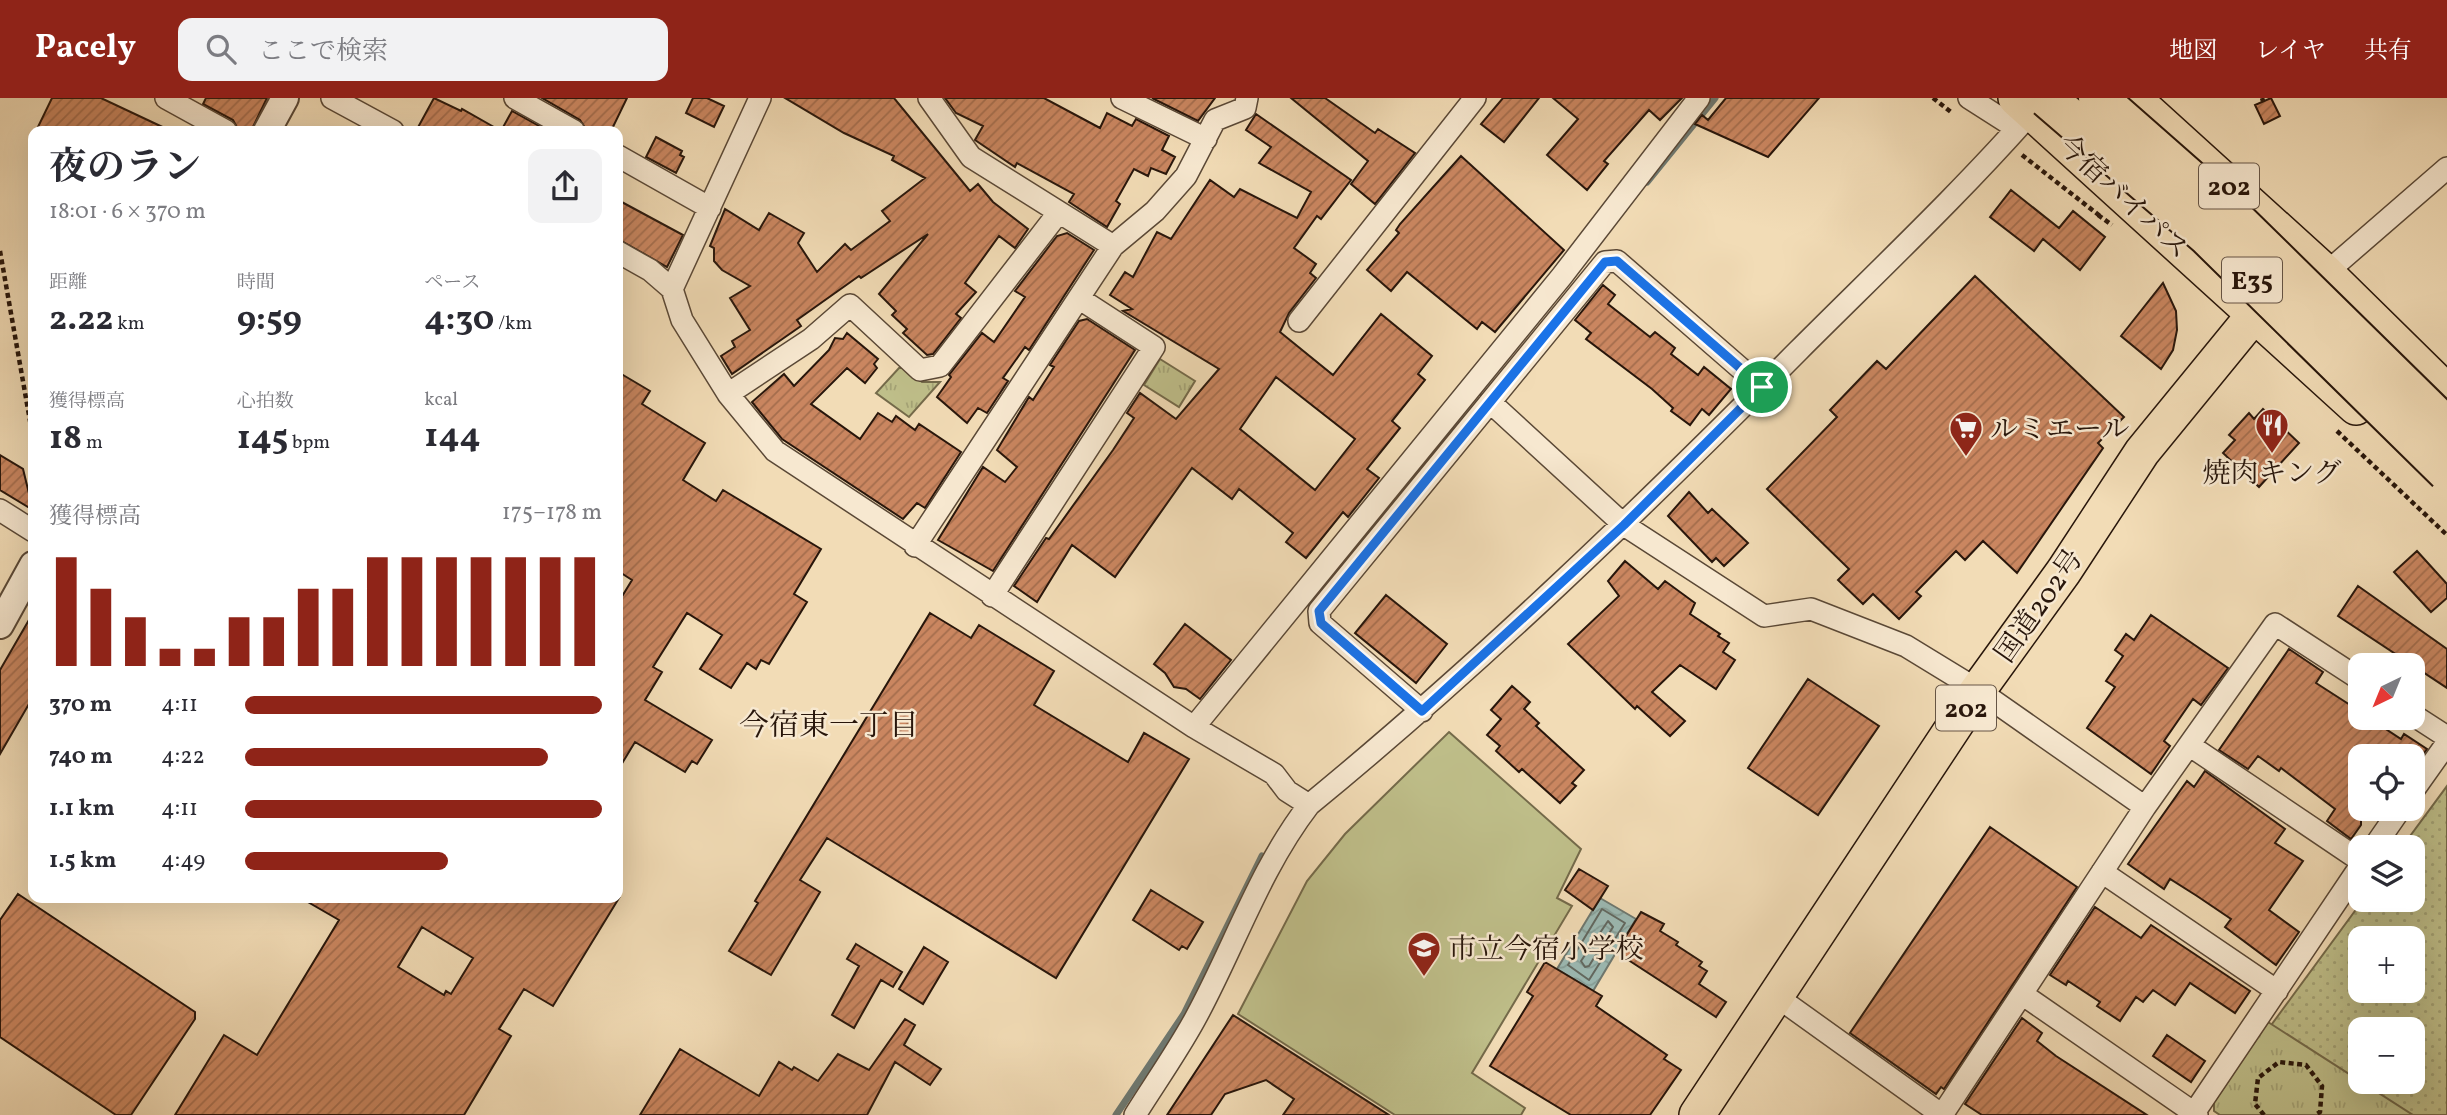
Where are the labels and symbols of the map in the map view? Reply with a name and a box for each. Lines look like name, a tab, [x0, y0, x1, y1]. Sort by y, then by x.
street label: 今宿バイパス	[2048, 126, 2197, 269]
road number: 202	[2199, 164, 2259, 208]
road number: E35	[2222, 258, 2282, 302]
pin	[1732, 357, 1792, 417]
restaurant icon: 焼肉キング	[2253, 406, 2291, 455]
supermarket icon: ルミエール	[1947, 409, 1985, 458]
place label: ルミエール	[1990, 411, 2129, 450]
place label: 焼肉キング	[2202, 455, 2342, 494]
street label: 国道202号	[1987, 542, 2093, 671]
north arrow	[2348, 653, 2426, 730]
road number: 202	[1936, 686, 1996, 730]
district label: 今宿東一丁目	[739, 706, 919, 748]
school or university icon: 市立今宿小学校	[1405, 929, 1443, 978]
place label: 市立今宿小学校	[1448, 931, 1644, 970]

